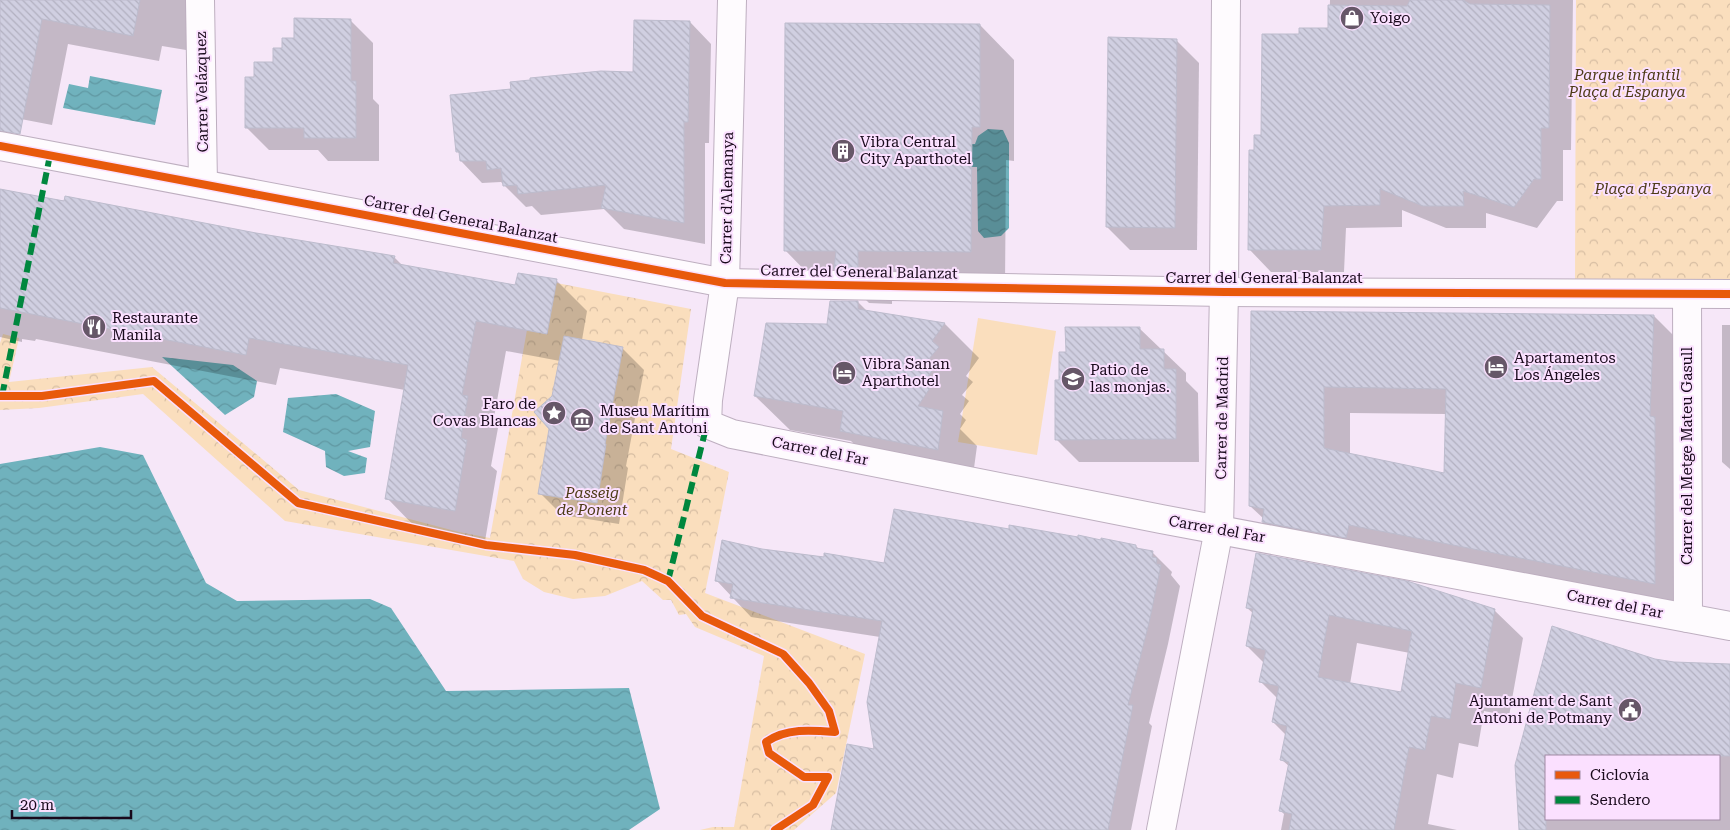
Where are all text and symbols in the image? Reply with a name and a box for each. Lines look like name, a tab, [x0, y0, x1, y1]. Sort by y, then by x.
shop icon: Yoigo	[1339, 5, 1365, 31]
place label: Yoigo	[1370, 9, 1410, 27]
street label: Carrer Velázquez	[192, 31, 212, 153]
park label: Parque infantil Plaça d'Espanya	[1567, 66, 1686, 101]
street label: Carrer d'Alemanya	[717, 132, 737, 264]
place label: Vibra Central City Aparthotel	[860, 133, 972, 168]
building icon: Vibra Central City Aparthotel	[830, 138, 856, 164]
park label: Plaça d'Espanya	[1593, 180, 1712, 198]
street label: Carrer del General Balanzat	[362, 191, 560, 247]
street label: Carrer del General Balanzat	[760, 261, 958, 283]
street label: Carrer del General Balanzat	[1165, 269, 1363, 287]
place label: Restaurante Manila	[112, 309, 198, 344]
restaurant icon: Restaurante Manila	[81, 314, 107, 340]
street label: Carrer del Metge Mateu Gasull	[1678, 347, 1696, 565]
place label: Apartamentos Los Ángeles	[1514, 349, 1616, 384]
hotel icon: Apartamentos Los Ángeles	[1483, 354, 1509, 380]
place label: Vibra Sanan Aparthotel	[862, 355, 950, 390]
street label: Carrer de Madrid	[1212, 356, 1232, 480]
hotel icon: Vibra Sanan Aparthotel	[831, 360, 857, 386]
place label: Patio de las monjas.	[1090, 361, 1170, 396]
school or university icon: Patio de las monjas.	[1060, 366, 1086, 392]
place label: Faro de Covas Blancas	[433, 395, 536, 430]
place icon: Faro de Covas Blancas	[541, 400, 567, 426]
place label: Museu Marítim de Sant Antoni	[600, 402, 710, 437]
museum icon: Museu Marítim de Sant Antoni	[569, 407, 595, 433]
street label: Carrer del Far	[770, 433, 870, 469]
park label: Passeig de Ponent	[557, 484, 628, 519]
street label: Carrer del Far	[1167, 512, 1267, 546]
street label: Carrer del Far	[1565, 586, 1665, 622]
place label: Ajuntament de Sant Antoni de Potmany	[1469, 692, 1612, 727]
public building icon: Ajuntament de Sant Antoni de Potmany	[1617, 697, 1643, 723]
legend	[1545, 755, 1720, 820]
text: Ciclovía	[1590, 766, 1649, 784]
scale bar	[12, 788, 131, 820]
text: Sendero	[1590, 791, 1651, 809]
text: 20 m	[20, 796, 55, 814]

